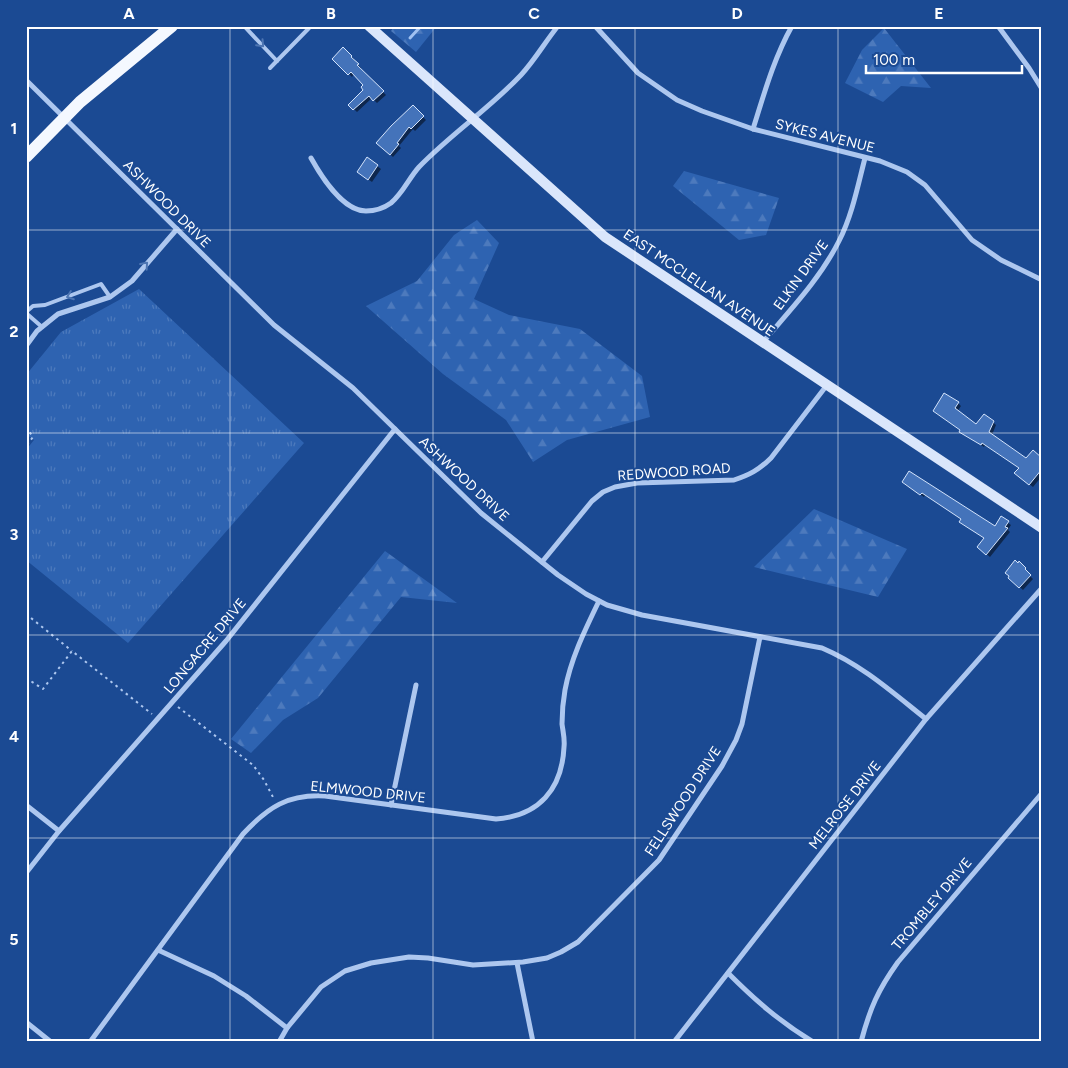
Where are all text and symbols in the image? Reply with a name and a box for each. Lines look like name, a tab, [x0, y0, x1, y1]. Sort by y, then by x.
text: A	[123, 4, 135, 23]
text: B	[326, 4, 336, 23]
text: C	[528, 4, 540, 23]
text: D	[731, 4, 743, 23]
text: E	[934, 4, 944, 23]
one-way arrow	[255, 38, 264, 47]
scale bar	[866, 42, 1022, 74]
text: 100 m	[873, 51, 915, 69]
street label: SYKES AVENUE	[774, 115, 876, 157]
text: 1	[11, 119, 17, 138]
street label: ASHWOOD DRIVE	[120, 157, 214, 251]
street label: EAST MCCLELLAN AVENUE	[620, 226, 778, 340]
street label: ELKIN DRIVE	[770, 237, 832, 313]
one-way arrow	[140, 262, 149, 271]
one-way arrow	[66, 290, 75, 300]
text: 2	[9, 322, 19, 341]
street label: ASHWOOD DRIVE	[415, 433, 513, 525]
street label: REDWOOD ROAD	[617, 460, 731, 484]
text: 3	[10, 525, 19, 544]
street label: LONGACRE DRIVE	[160, 595, 250, 697]
text: 4	[9, 727, 19, 746]
street label: FELLSWOOD DRIVE	[641, 743, 725, 859]
street label: MELROSE DRIVE	[805, 757, 885, 853]
street label: ELMWOOD DRIVE	[309, 777, 427, 807]
street label: TROMBLEY DRIVE	[888, 854, 976, 954]
text: 5	[9, 930, 19, 949]

